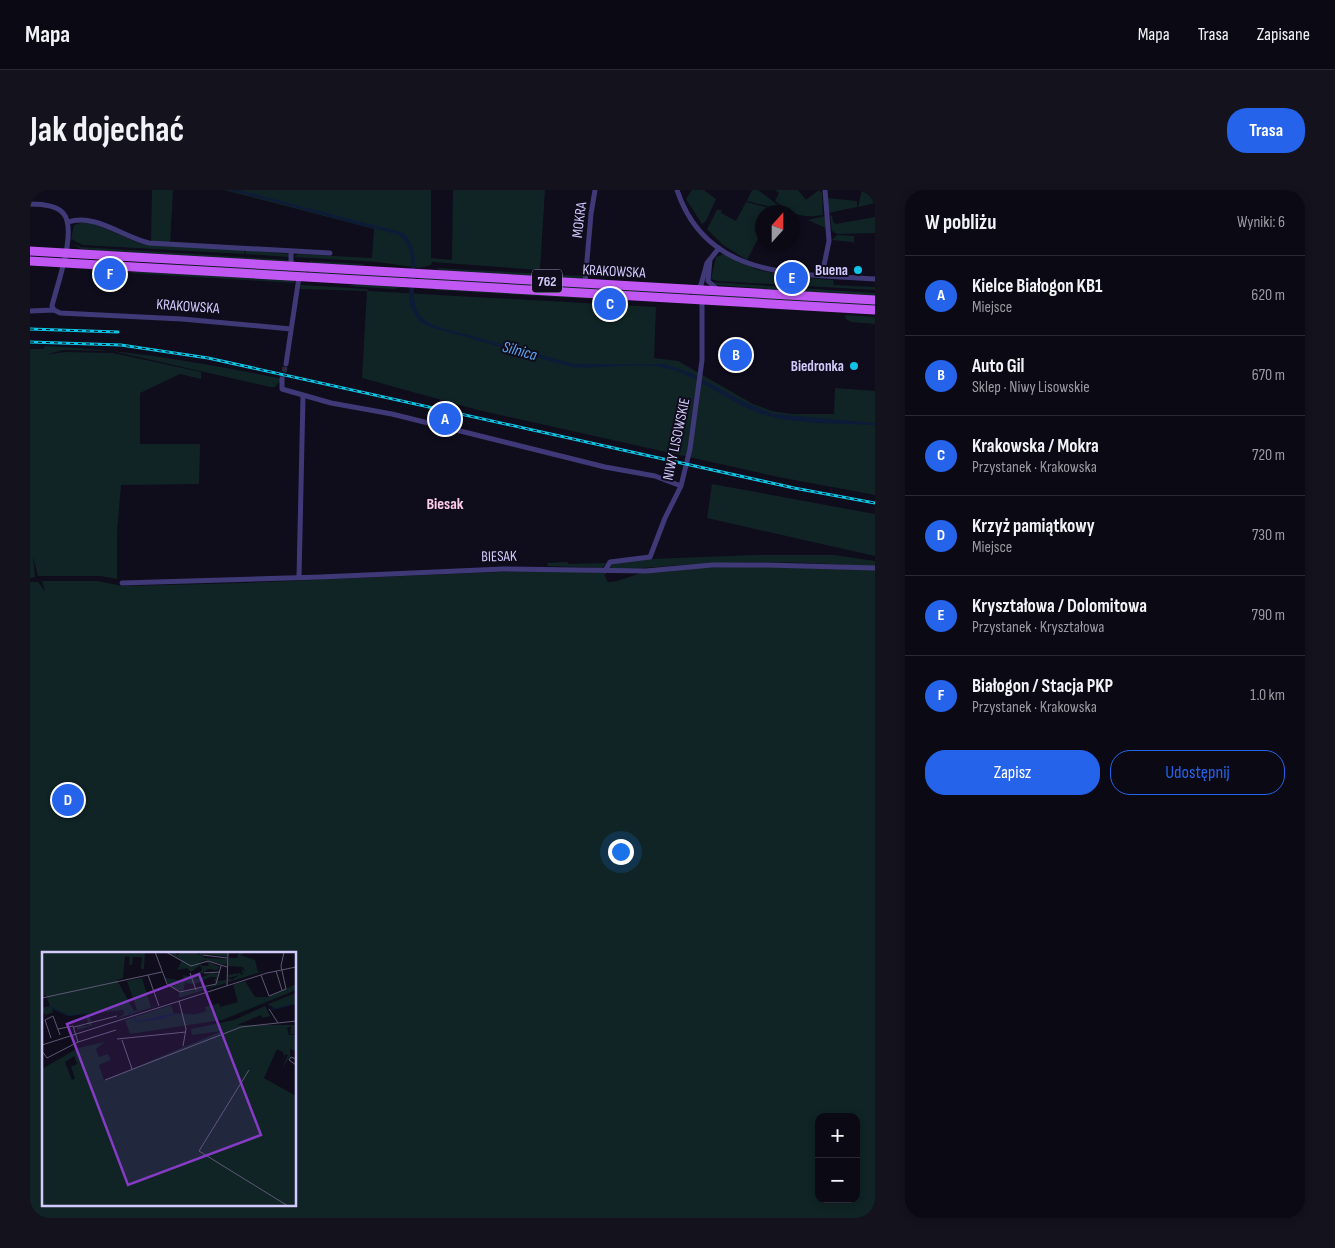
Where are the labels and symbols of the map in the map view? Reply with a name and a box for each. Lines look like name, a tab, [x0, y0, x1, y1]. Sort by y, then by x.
street label: MOKRA	[568, 200, 591, 239]
north arrow	[755, 205, 800, 250]
pin: F	[94, 255, 126, 293]
pin: E	[776, 259, 808, 297]
street label: KRAKOWSKA	[582, 260, 647, 283]
place label: Buena	[815, 261, 848, 280]
marker: Buena	[852, 264, 864, 276]
road number: 762	[532, 270, 562, 292]
pin: C	[594, 285, 626, 323]
street label: KRAKOWSKA	[156, 295, 221, 318]
pin: B	[720, 336, 752, 374]
water label: Silnica	[500, 338, 539, 365]
place label: Biedronka	[791, 357, 844, 376]
marker: Biedronka	[848, 360, 860, 372]
street label: NIWY LISOWSKIE	[659, 396, 694, 482]
pin: A	[429, 400, 461, 438]
district label: Biesak	[426, 495, 464, 514]
street label: BIESAK	[481, 547, 517, 566]
pin: D	[52, 781, 84, 819]
your location	[608, 839, 634, 865]
inset map	[42, 952, 296, 1206]

